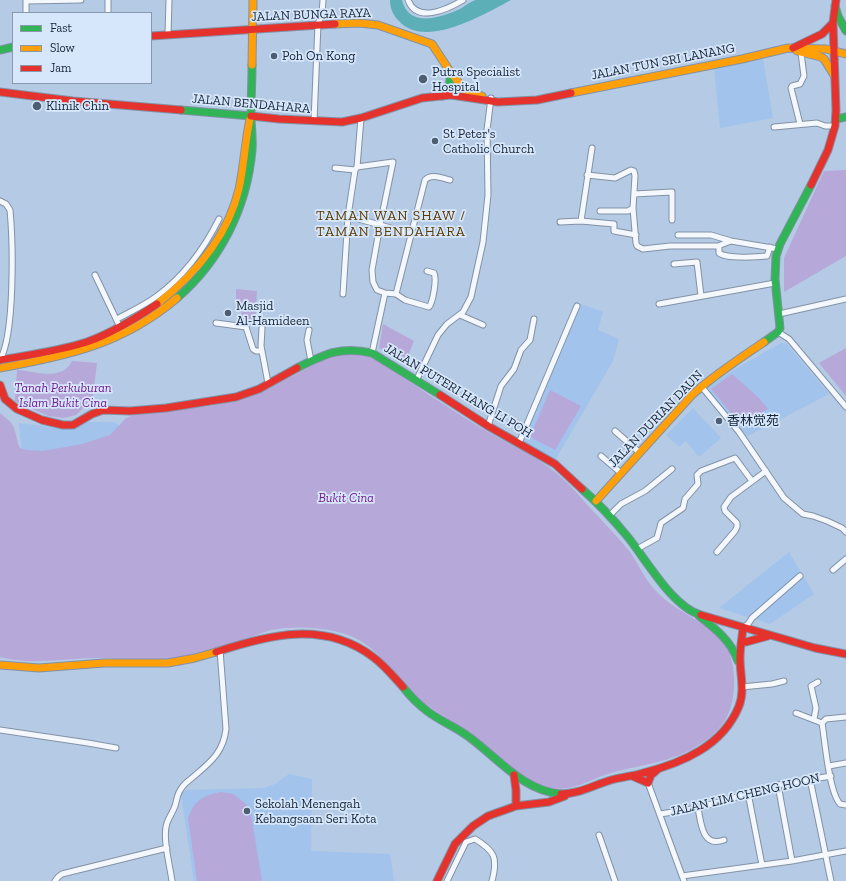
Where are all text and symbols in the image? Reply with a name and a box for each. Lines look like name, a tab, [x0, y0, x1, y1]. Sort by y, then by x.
street label: JALAN BUNGA RAYA	[251, 5, 371, 25]
legend	[12, 12, 152, 84]
text: Fast	[50, 21, 72, 35]
street label: JALAN TUN SRI LANANG	[590, 40, 736, 84]
text: Slow	[50, 41, 75, 55]
place label: Poh On Kong	[282, 48, 355, 64]
marker: Poh On Kong	[269, 51, 279, 61]
text: Jam	[50, 61, 71, 75]
place label: Putra Specialist Hospital	[432, 64, 520, 95]
marker: Putra Specialist Hospital	[417, 73, 429, 85]
street label: JALAN BENDAHARA	[191, 91, 311, 117]
place label: Klinik Chin	[46, 98, 109, 114]
marker: Klinik Chin	[31, 100, 43, 112]
place label: St Peter's Catholic Church	[443, 126, 534, 157]
marker: St Peter's Catholic Church	[430, 136, 440, 146]
district label: TAMAN WAN SHAW / TAMAN BENDAHARA	[316, 208, 466, 240]
place label: Masjid Al-Hamideen	[236, 298, 310, 329]
marker: Masjid Al-Hamideen	[223, 308, 233, 318]
street label: JALAN PUTERI HANG LI POH	[381, 341, 535, 441]
street label: JALAN DURIAN DAUN	[606, 367, 706, 471]
park label: Tanah Perkuburan Islam Bukit Cina	[14, 380, 112, 411]
place label: 香林觉苑	[727, 413, 779, 429]
marker: 香林觉苑	[714, 416, 724, 426]
park label: Bukit Cina	[318, 490, 374, 506]
street label: JALAN LIM CHENG HOON	[669, 770, 821, 820]
place label: Sekolah Menengah Kebangsaan Seri Kota	[255, 796, 377, 827]
marker: Sekolah Menengah Kebangsaan Seri Kota	[242, 806, 252, 816]

